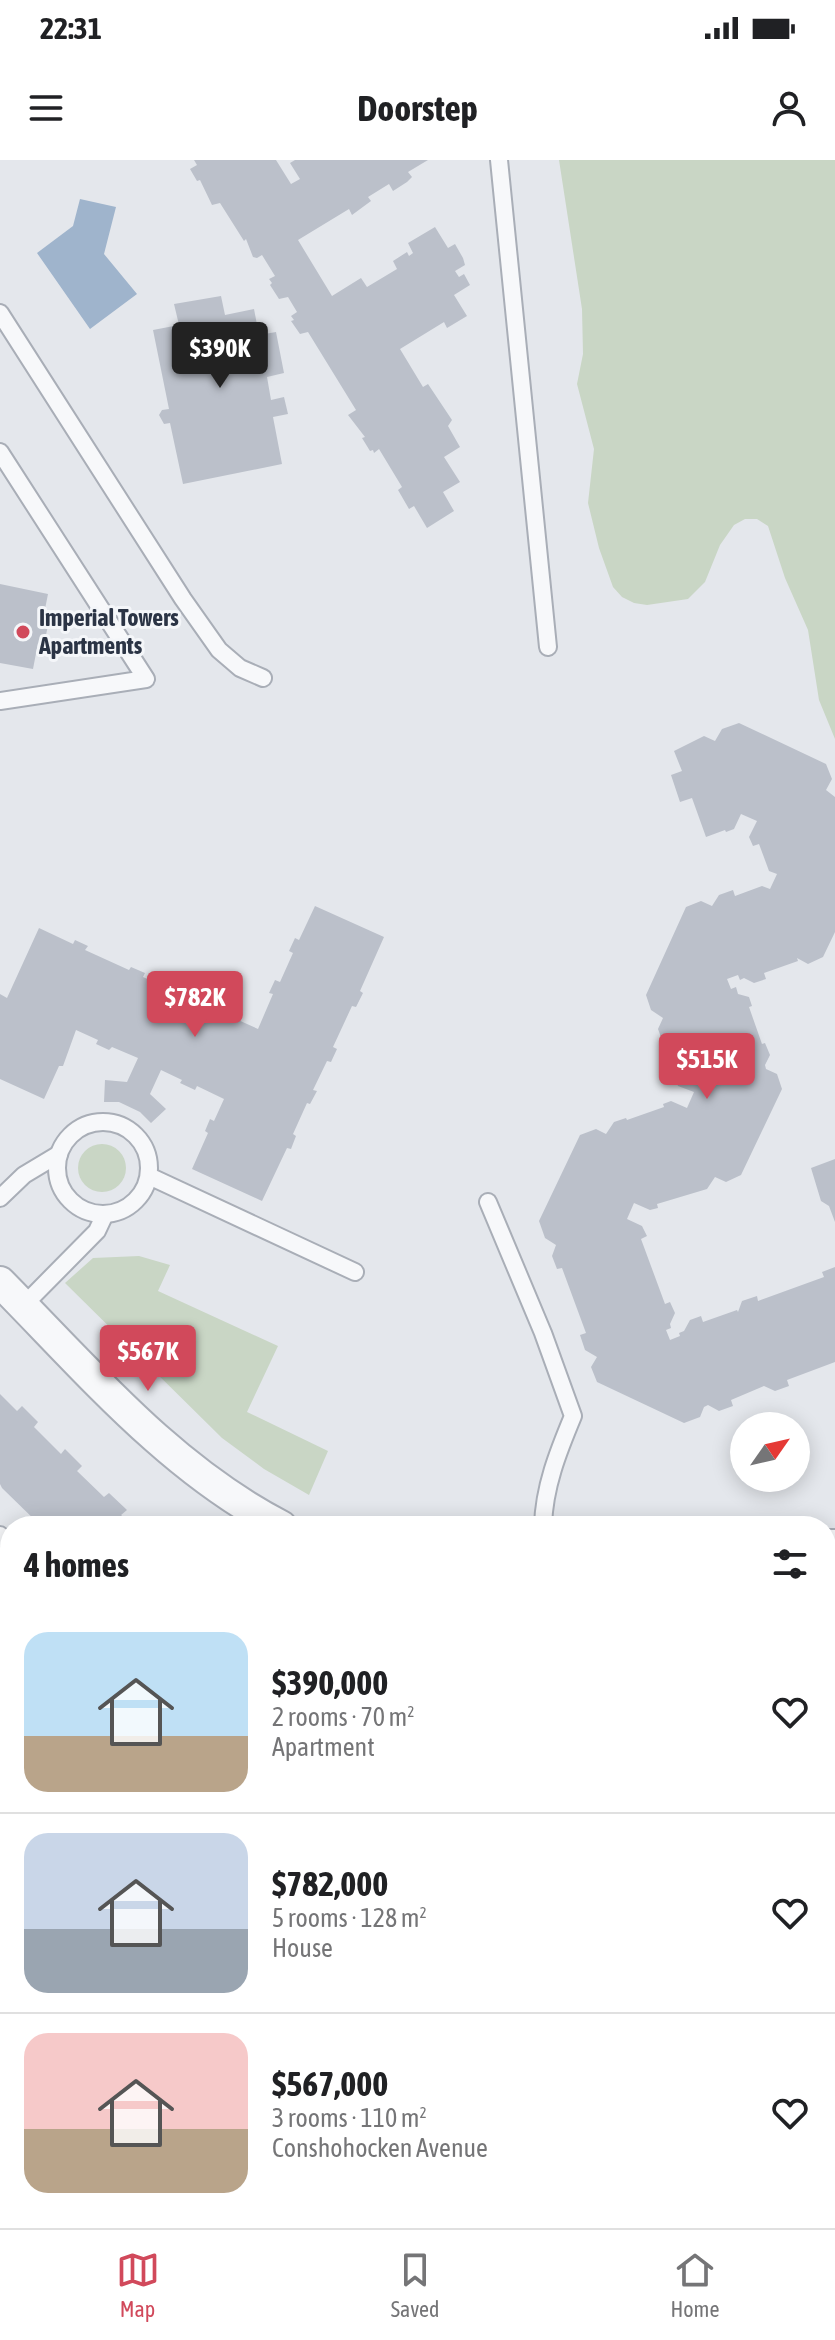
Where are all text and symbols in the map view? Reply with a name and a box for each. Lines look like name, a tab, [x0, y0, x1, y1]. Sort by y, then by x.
text: 22:31	[40, 11, 102, 45]
icon: menu	[24, 86, 68, 130]
icon: person	[767, 86, 811, 130]
text: Doorstep	[357, 87, 478, 129]
pin: $390K	[164, 322, 276, 390]
text: $390K	[190, 333, 250, 363]
place label: Imperial Towers Apartments	[38, 604, 179, 659]
marker: Imperial Towers Apartments	[14, 623, 32, 641]
pin: $782K	[139, 971, 251, 1039]
text: $782K	[165, 982, 225, 1012]
pin: $515K	[651, 1033, 763, 1101]
text: $515K	[677, 1044, 737, 1074]
pin: $567K	[92, 1325, 204, 1393]
text: $567K	[118, 1336, 178, 1366]
north arrow	[730, 1412, 810, 1492]
map controls	[730, 1412, 810, 1492]
icon: filters	[768, 1542, 812, 1586]
text: 4 homes	[24, 1545, 129, 1584]
text: $390,000	[272, 1663, 388, 1702]
icon: home	[88, 1664, 184, 1760]
icon: heart	[768, 1690, 812, 1734]
text: 2 rooms · 70 m²	[272, 1702, 414, 1732]
text: Apartment	[272, 1732, 375, 1762]
text: $782,000	[272, 1864, 388, 1903]
icon: home	[88, 1865, 184, 1961]
icon: heart	[768, 1891, 812, 1935]
text: 5 rooms · 128 m²	[272, 1903, 427, 1933]
text: House	[272, 1933, 333, 1963]
text: $567,000	[272, 2064, 388, 2103]
icon: home	[88, 2065, 184, 2161]
icon: heart	[768, 2091, 812, 2135]
text: 3 rooms · 110 m²	[272, 2103, 427, 2133]
text: Conshohocken Avenue	[272, 2133, 488, 2163]
tab: Map	[116, 2248, 160, 2322]
tab: Saved	[391, 2248, 439, 2322]
tab: Home	[670, 2248, 719, 2322]

